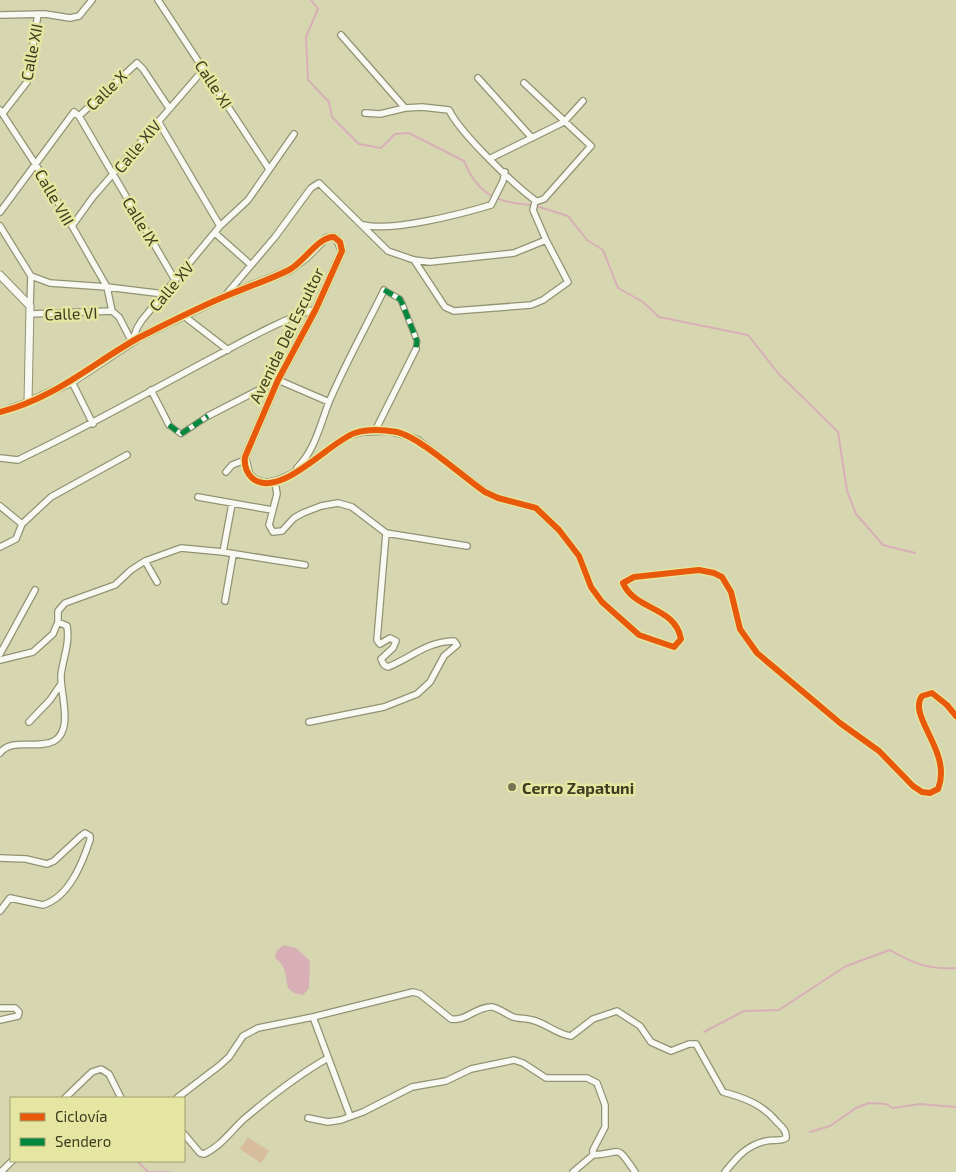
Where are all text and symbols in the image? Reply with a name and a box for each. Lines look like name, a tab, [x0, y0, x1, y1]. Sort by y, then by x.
street label: Calle XII	[16, 22, 46, 82]
street label: Calle XI	[191, 56, 237, 112]
street label: Calle X	[82, 66, 130, 114]
street label: Calle XIV	[109, 115, 165, 176]
street label: Calle VIII	[31, 166, 79, 228]
street label: Calle IX	[119, 193, 163, 249]
street label: Calle XV	[145, 257, 197, 315]
street label: Avenida Del Escultor	[245, 263, 327, 406]
street label: Calle VI	[44, 303, 98, 323]
place label: Cerro Zapatuni	[522, 778, 634, 797]
marker: Cerro Zapatuni	[506, 781, 518, 793]
legend	[10, 1097, 185, 1162]
text: Ciclovía	[55, 1107, 107, 1125]
text: Sendero	[55, 1132, 111, 1150]

